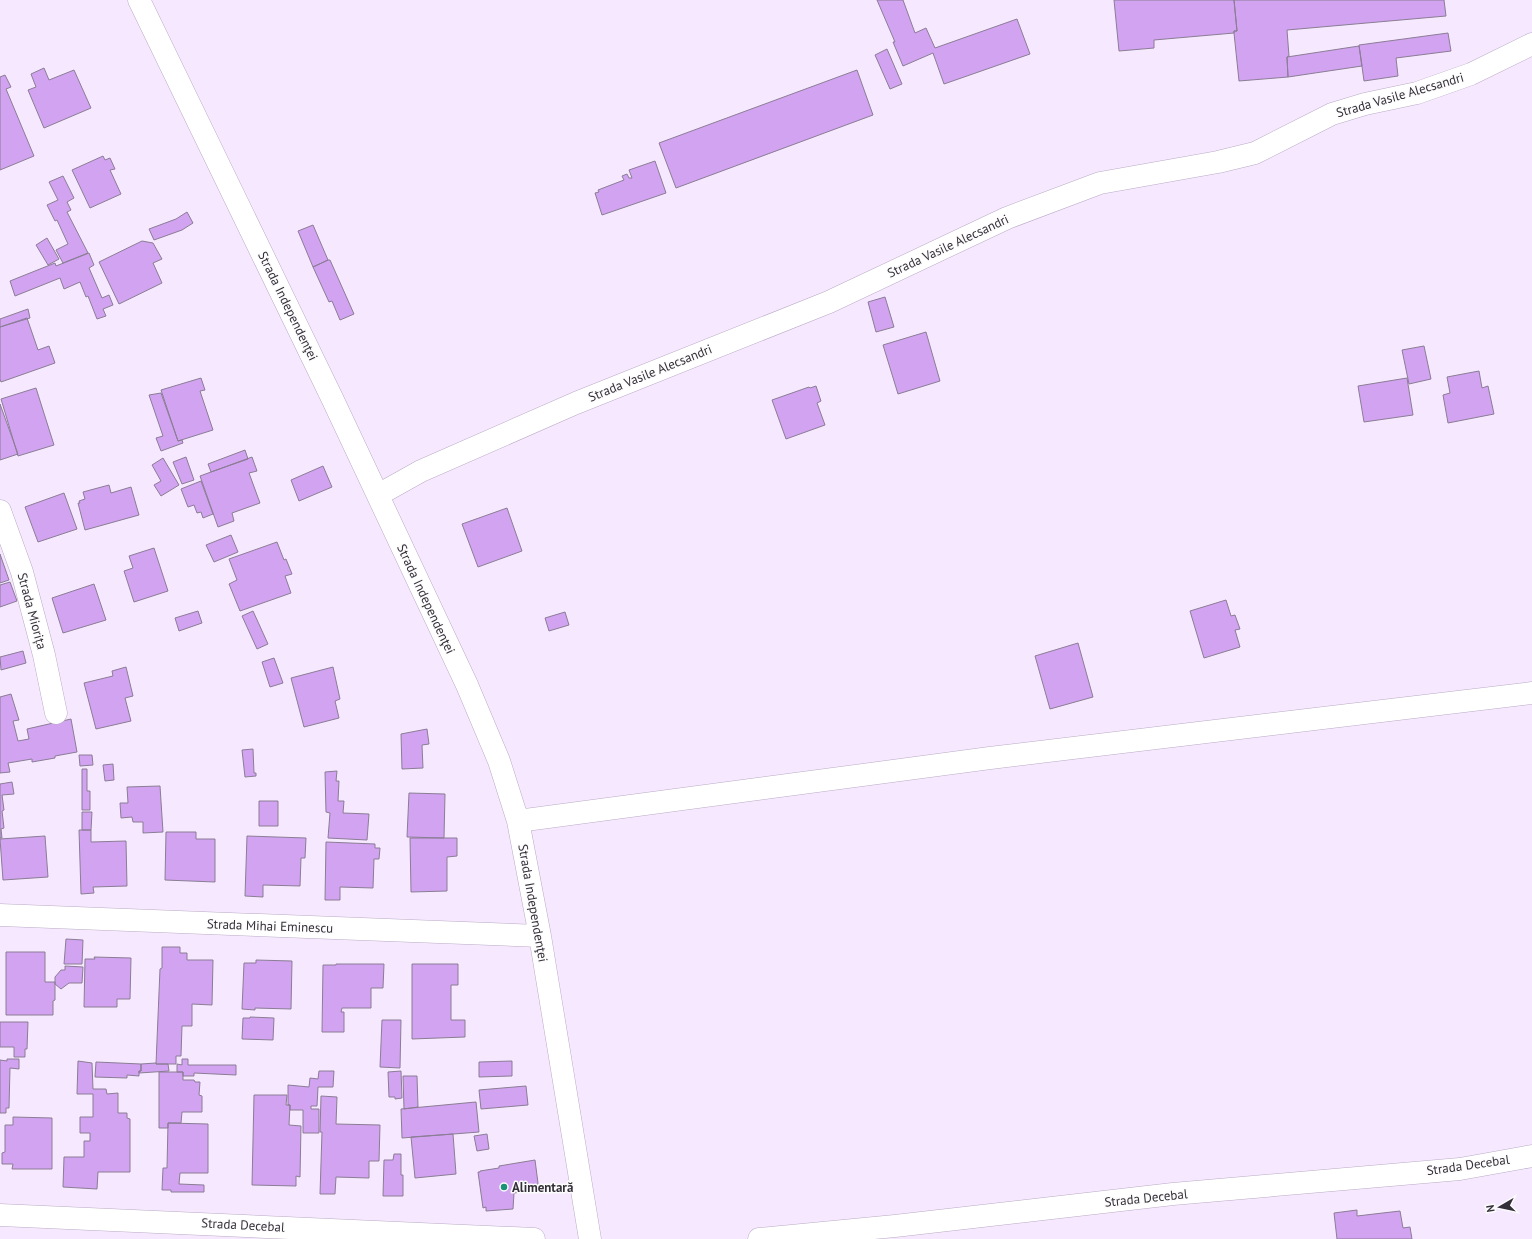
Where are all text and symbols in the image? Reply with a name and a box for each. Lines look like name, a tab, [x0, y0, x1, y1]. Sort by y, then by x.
street label: Strada Vasile Alecsandri	[1334, 69, 1466, 121]
street label: Strada Vasile Alecsandri	[885, 210, 1011, 282]
street label: Strada Independenţei	[254, 249, 322, 363]
street label: Strada Vasile Alecsandri	[586, 340, 714, 406]
street label: Strada Independenţei	[393, 541, 459, 657]
street label: Strada Miorița	[14, 571, 50, 651]
street label: Strada Independenţei	[514, 843, 552, 963]
street label: Strada Mihai Eminescu	[207, 915, 333, 937]
street label: Strada Decebal	[1425, 1151, 1511, 1179]
place label: Alimentară	[512, 1179, 573, 1196]
marker: Alimentară	[499, 1182, 509, 1192]
street label: Strada Decebal	[1104, 1185, 1189, 1211]
north arrow	[1480, 1187, 1520, 1227]
text: N	[1483, 1204, 1498, 1213]
street label: Strada Decebal	[201, 1214, 285, 1236]

